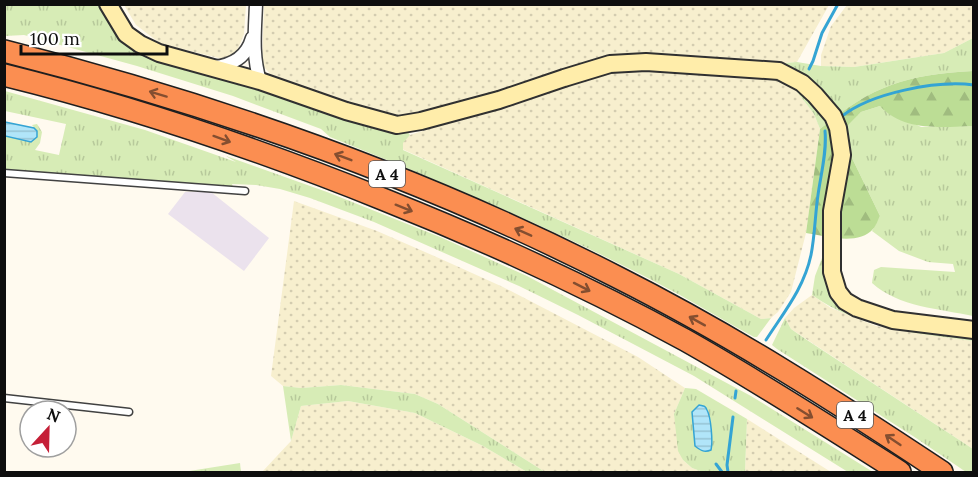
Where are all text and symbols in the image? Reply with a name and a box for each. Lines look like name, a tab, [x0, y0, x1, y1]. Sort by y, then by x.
scale bar	[21, 18, 166, 56]
text: 100 m	[30, 27, 80, 50]
one-way arrow	[149, 88, 168, 99]
one-way arrow	[212, 134, 231, 145]
one-way arrow	[334, 151, 353, 162]
road number: A 4	[369, 161, 405, 187]
one-way arrow	[394, 203, 413, 214]
one-way arrow	[514, 226, 532, 238]
one-way arrow	[573, 281, 590, 293]
one-way arrow	[688, 315, 706, 326]
north arrow	[18, 399, 78, 459]
road number: A 4	[837, 402, 873, 428]
text: N	[44, 404, 63, 427]
one-way arrow	[796, 407, 813, 419]
one-way arrow	[886, 434, 902, 446]

